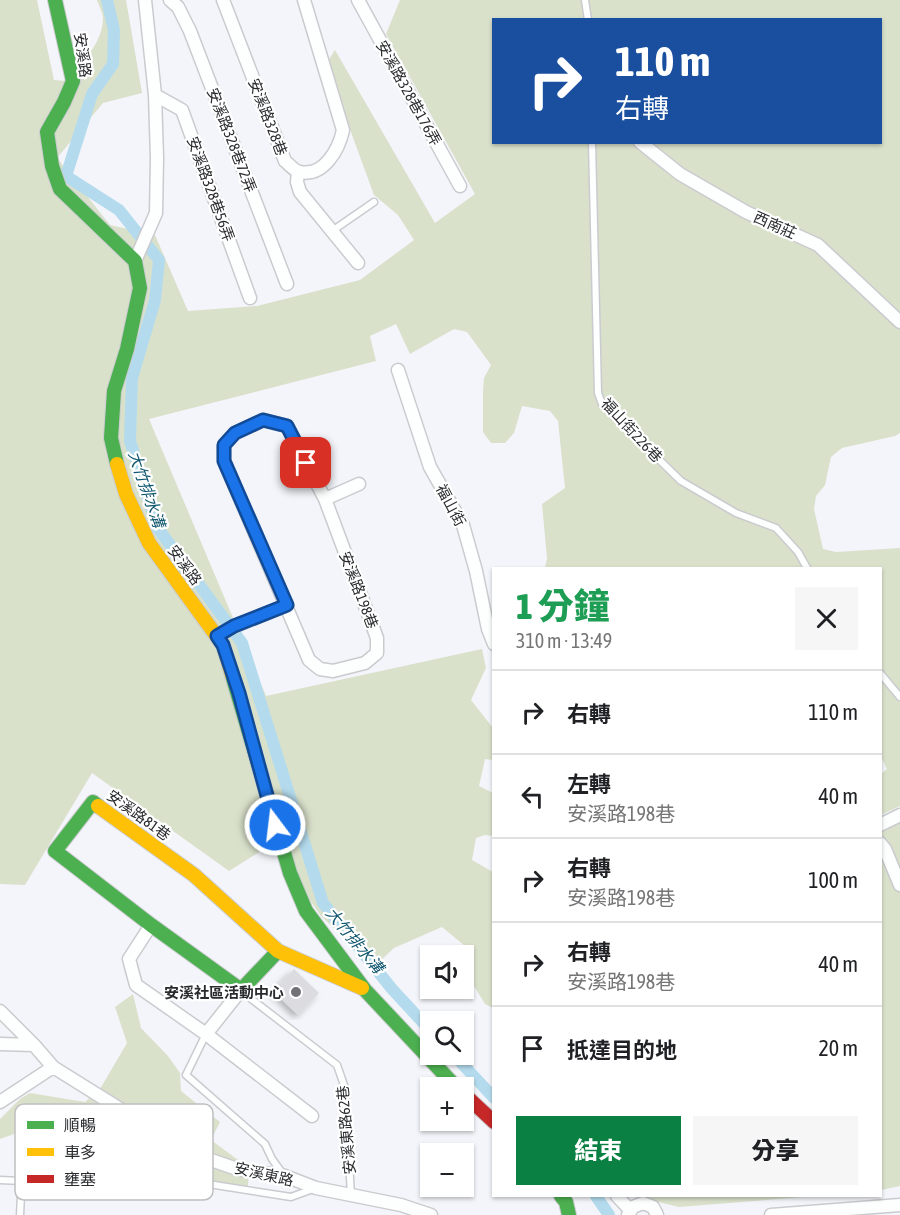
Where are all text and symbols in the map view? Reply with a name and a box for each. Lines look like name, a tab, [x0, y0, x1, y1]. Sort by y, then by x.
street label: 安溪路	[71, 32, 95, 78]
text: 110 m	[615, 37, 710, 85]
street label: 安溪路328巷176弄	[373, 38, 445, 148]
icon: right	[516, 42, 594, 120]
street label: 安溪路328巷	[246, 76, 290, 158]
street label: 安溪路328巷72弄	[204, 85, 260, 195]
text: 右轉	[615, 93, 669, 124]
street label: 安溪路328巷56弄	[184, 134, 238, 244]
street label: 西南莊	[751, 208, 799, 242]
street label: 福山街226巷	[598, 395, 666, 465]
pin	[280, 437, 331, 488]
icon: arrive	[289, 446, 322, 479]
water label: 大竹排水溝	[125, 448, 169, 532]
street label: 福山街	[433, 481, 469, 529]
street label: 安溪路	[165, 542, 205, 588]
street label: 安溪路198巷	[337, 549, 381, 631]
text: 1 分鐘	[516, 585, 610, 627]
button: close	[795, 587, 858, 650]
text: 310 m · 13:49	[516, 629, 612, 652]
icon: right	[516, 696, 549, 729]
text: 110 m	[808, 699, 858, 725]
text: 右轉	[567, 701, 611, 727]
text: 左轉	[567, 771, 611, 797]
icon: left	[516, 780, 549, 813]
text: 40 m	[818, 783, 858, 809]
street label: 安溪路81巷	[104, 786, 174, 844]
position arrow	[243, 793, 307, 857]
text: 安溪路198巷	[567, 802, 675, 825]
text: 右轉	[567, 855, 611, 881]
icon: right	[516, 864, 549, 897]
text: 100 m	[808, 867, 858, 893]
text: 安溪路198巷	[567, 886, 675, 909]
water label: 大竹排水溝	[322, 904, 389, 978]
text: 右轉	[567, 939, 611, 965]
map controls	[420, 945, 474, 1197]
button: sound	[420, 945, 474, 999]
icon: right	[516, 948, 549, 981]
text: 40 m	[818, 951, 858, 977]
text: 安溪路198巷	[567, 970, 675, 993]
place label: 安溪社區活動中心	[164, 984, 284, 1001]
marker: 安溪社區活動中心	[289, 985, 303, 999]
button: search	[420, 1011, 474, 1065]
icon: arrive	[516, 1032, 549, 1065]
text: 20 m	[818, 1035, 858, 1061]
text: 抵達目的地	[567, 1037, 677, 1063]
button: +	[420, 1077, 474, 1131]
street label: 安溪東路62巷	[334, 1085, 358, 1175]
legend	[15, 1104, 213, 1200]
text: 順暢	[64, 1116, 96, 1134]
button: 結束	[516, 1116, 681, 1185]
button: 分享	[693, 1116, 858, 1185]
text: 車多	[64, 1143, 96, 1161]
button: −	[420, 1143, 474, 1197]
street label: 安溪東路	[233, 1159, 295, 1189]
text: 壅塞	[64, 1170, 96, 1188]

